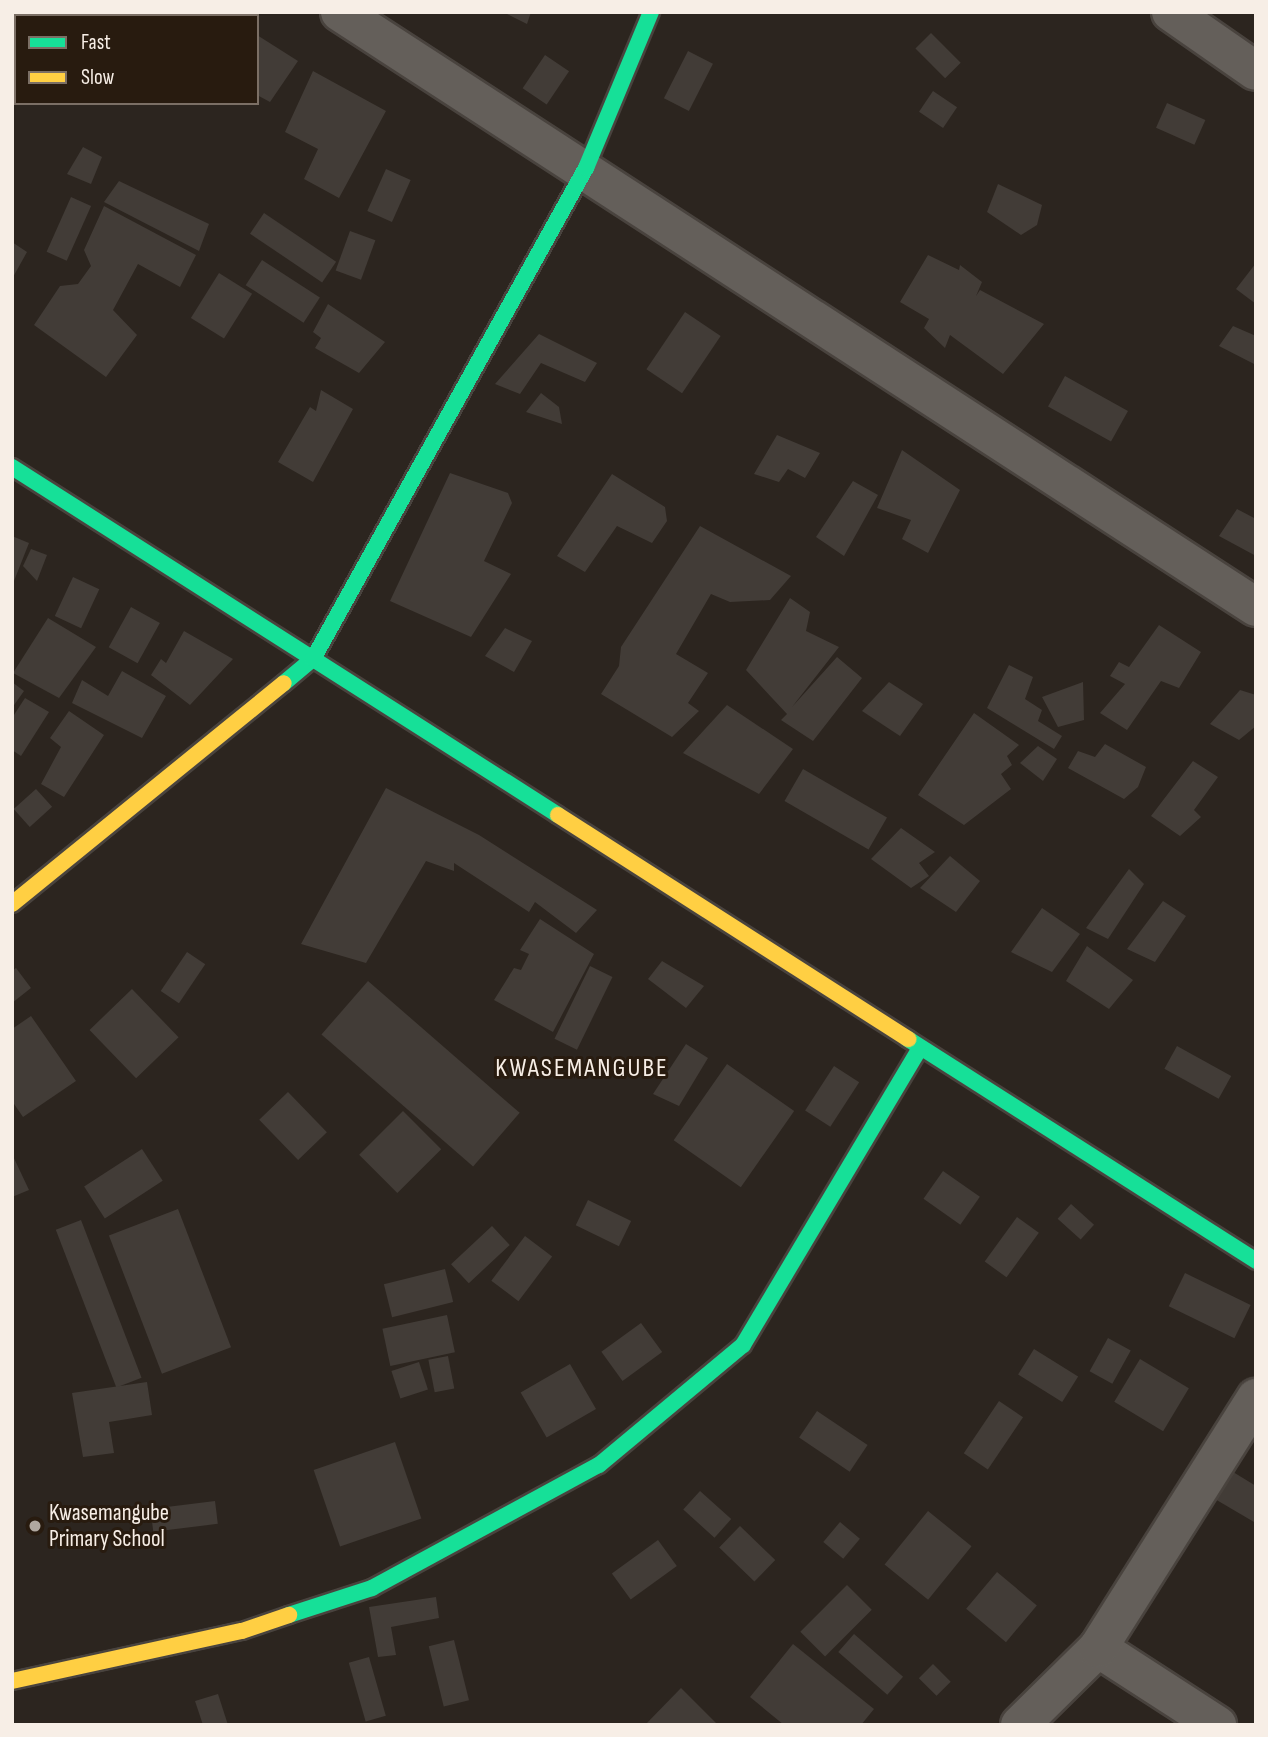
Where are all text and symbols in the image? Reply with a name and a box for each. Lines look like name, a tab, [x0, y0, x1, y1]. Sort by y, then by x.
legend	[14, 14, 259, 105]
text: Fast	[81, 30, 111, 55]
text: Slow	[81, 65, 114, 90]
district label: KWASEMANGUBE	[497, 1053, 667, 1085]
place label: Kwasemangube Primary School	[49, 1499, 169, 1553]
marker: Kwasemangube Primary School	[27, 1518, 43, 1534]

